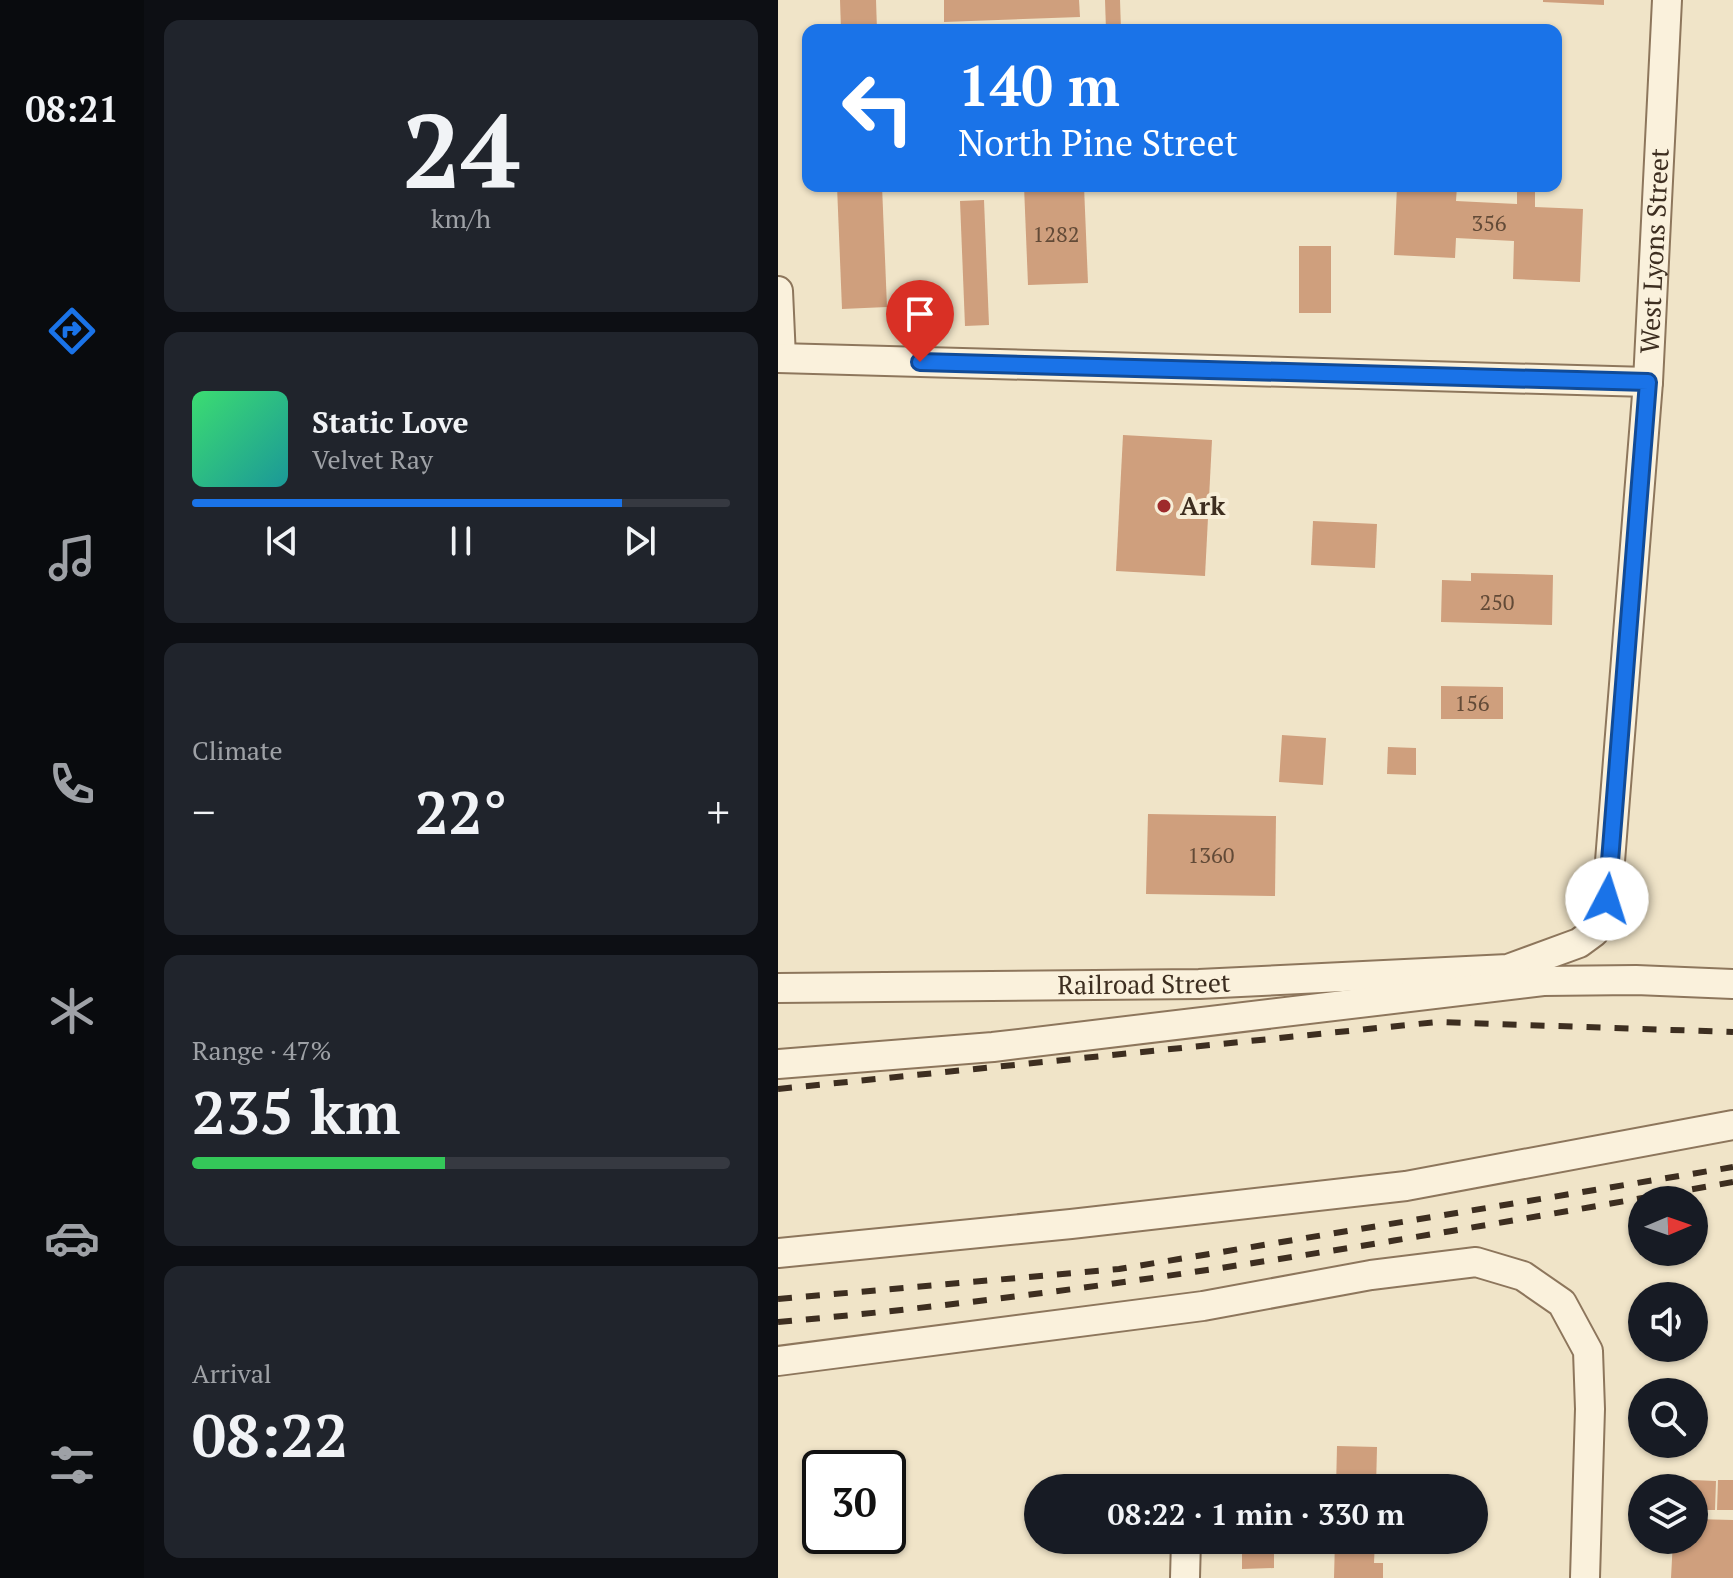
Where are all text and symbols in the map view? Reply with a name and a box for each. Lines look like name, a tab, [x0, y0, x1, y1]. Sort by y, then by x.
text: 140 m	[958, 48, 1120, 122]
icon: left	[826, 56, 930, 160]
text: 24	[402, 80, 520, 218]
text: 08:21	[25, 85, 119, 132]
text: North Pine Street	[958, 119, 1238, 166]
street label: West Lyons Street	[1631, 147, 1676, 354]
text: km/h	[431, 201, 491, 235]
house number: 356	[1471, 208, 1507, 237]
house number: 1282	[1033, 219, 1079, 248]
pin	[886, 280, 954, 362]
icon: arrive	[898, 292, 942, 336]
icon: directions	[44, 303, 100, 359]
text: Static Love	[312, 402, 469, 442]
text: Velvet Ray	[312, 442, 433, 476]
place label: Ark	[1180, 488, 1226, 522]
marker: Ark	[1155, 497, 1173, 515]
icon: previous	[260, 519, 304, 563]
icon: pause	[439, 519, 483, 563]
icon: next	[618, 519, 662, 563]
icon: music	[44, 530, 100, 586]
house number: 250	[1479, 587, 1515, 616]
house number: 156	[1454, 688, 1490, 717]
text: Climate	[192, 733, 283, 767]
icon: phone	[44, 756, 100, 812]
text: 22°	[415, 772, 507, 851]
text: −	[192, 782, 215, 841]
text: +	[707, 782, 730, 841]
house number: 1360	[1188, 840, 1234, 869]
position arrow	[1565, 857, 1649, 941]
street label: Railroad Street	[1057, 964, 1232, 1001]
icon: climate	[44, 983, 100, 1039]
text: Range · 47%	[192, 1033, 331, 1067]
text: 235 km	[192, 1072, 400, 1151]
north arrow	[1628, 1186, 1708, 1266]
map controls	[1628, 1186, 1708, 1554]
icon: car	[44, 1210, 100, 1266]
button: sound	[1628, 1282, 1708, 1362]
text: Arrival	[192, 1356, 272, 1390]
button: search	[1628, 1378, 1708, 1458]
text: 08:22	[192, 1395, 348, 1474]
icon: filters	[44, 1437, 100, 1493]
speed limit sign: 30	[802, 1450, 906, 1554]
button: layers	[1628, 1474, 1708, 1554]
text: 08:22 · 1 min · 330 m	[1108, 1494, 1404, 1534]

